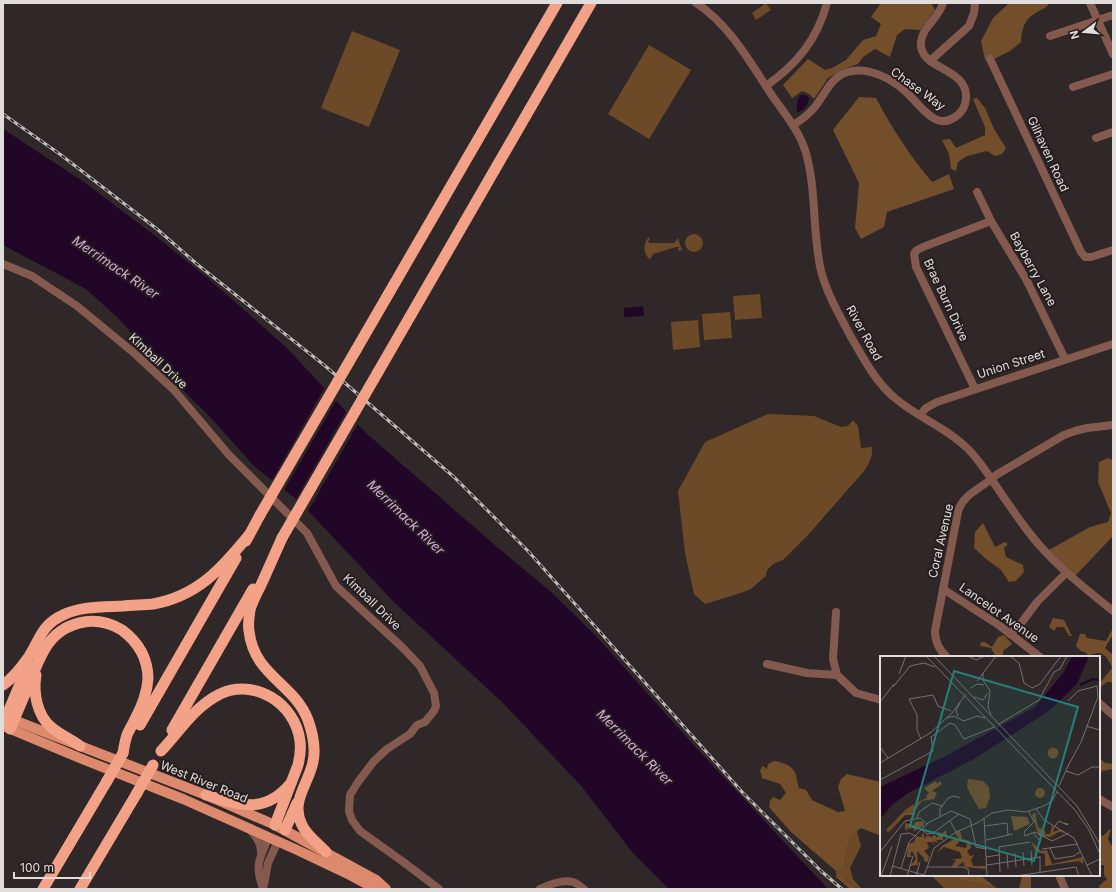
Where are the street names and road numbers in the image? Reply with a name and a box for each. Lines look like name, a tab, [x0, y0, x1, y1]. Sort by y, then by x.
street label: Chase Way	[888, 64, 949, 114]
street label: Gilhaven Road	[1024, 114, 1072, 194]
street label: Bayberry Lane	[1007, 229, 1060, 309]
street label: Brae Burn Drive	[921, 256, 972, 343]
street label: River Road	[843, 302, 886, 363]
street label: Kimball Drive	[126, 330, 191, 392]
street label: Union Street	[975, 345, 1047, 382]
street label: Coral Avenue	[925, 502, 956, 579]
street label: Kimball Drive	[340, 570, 404, 633]
street label: Lancelot Avenue	[956, 579, 1042, 646]
street label: West River Road	[158, 757, 250, 806]

